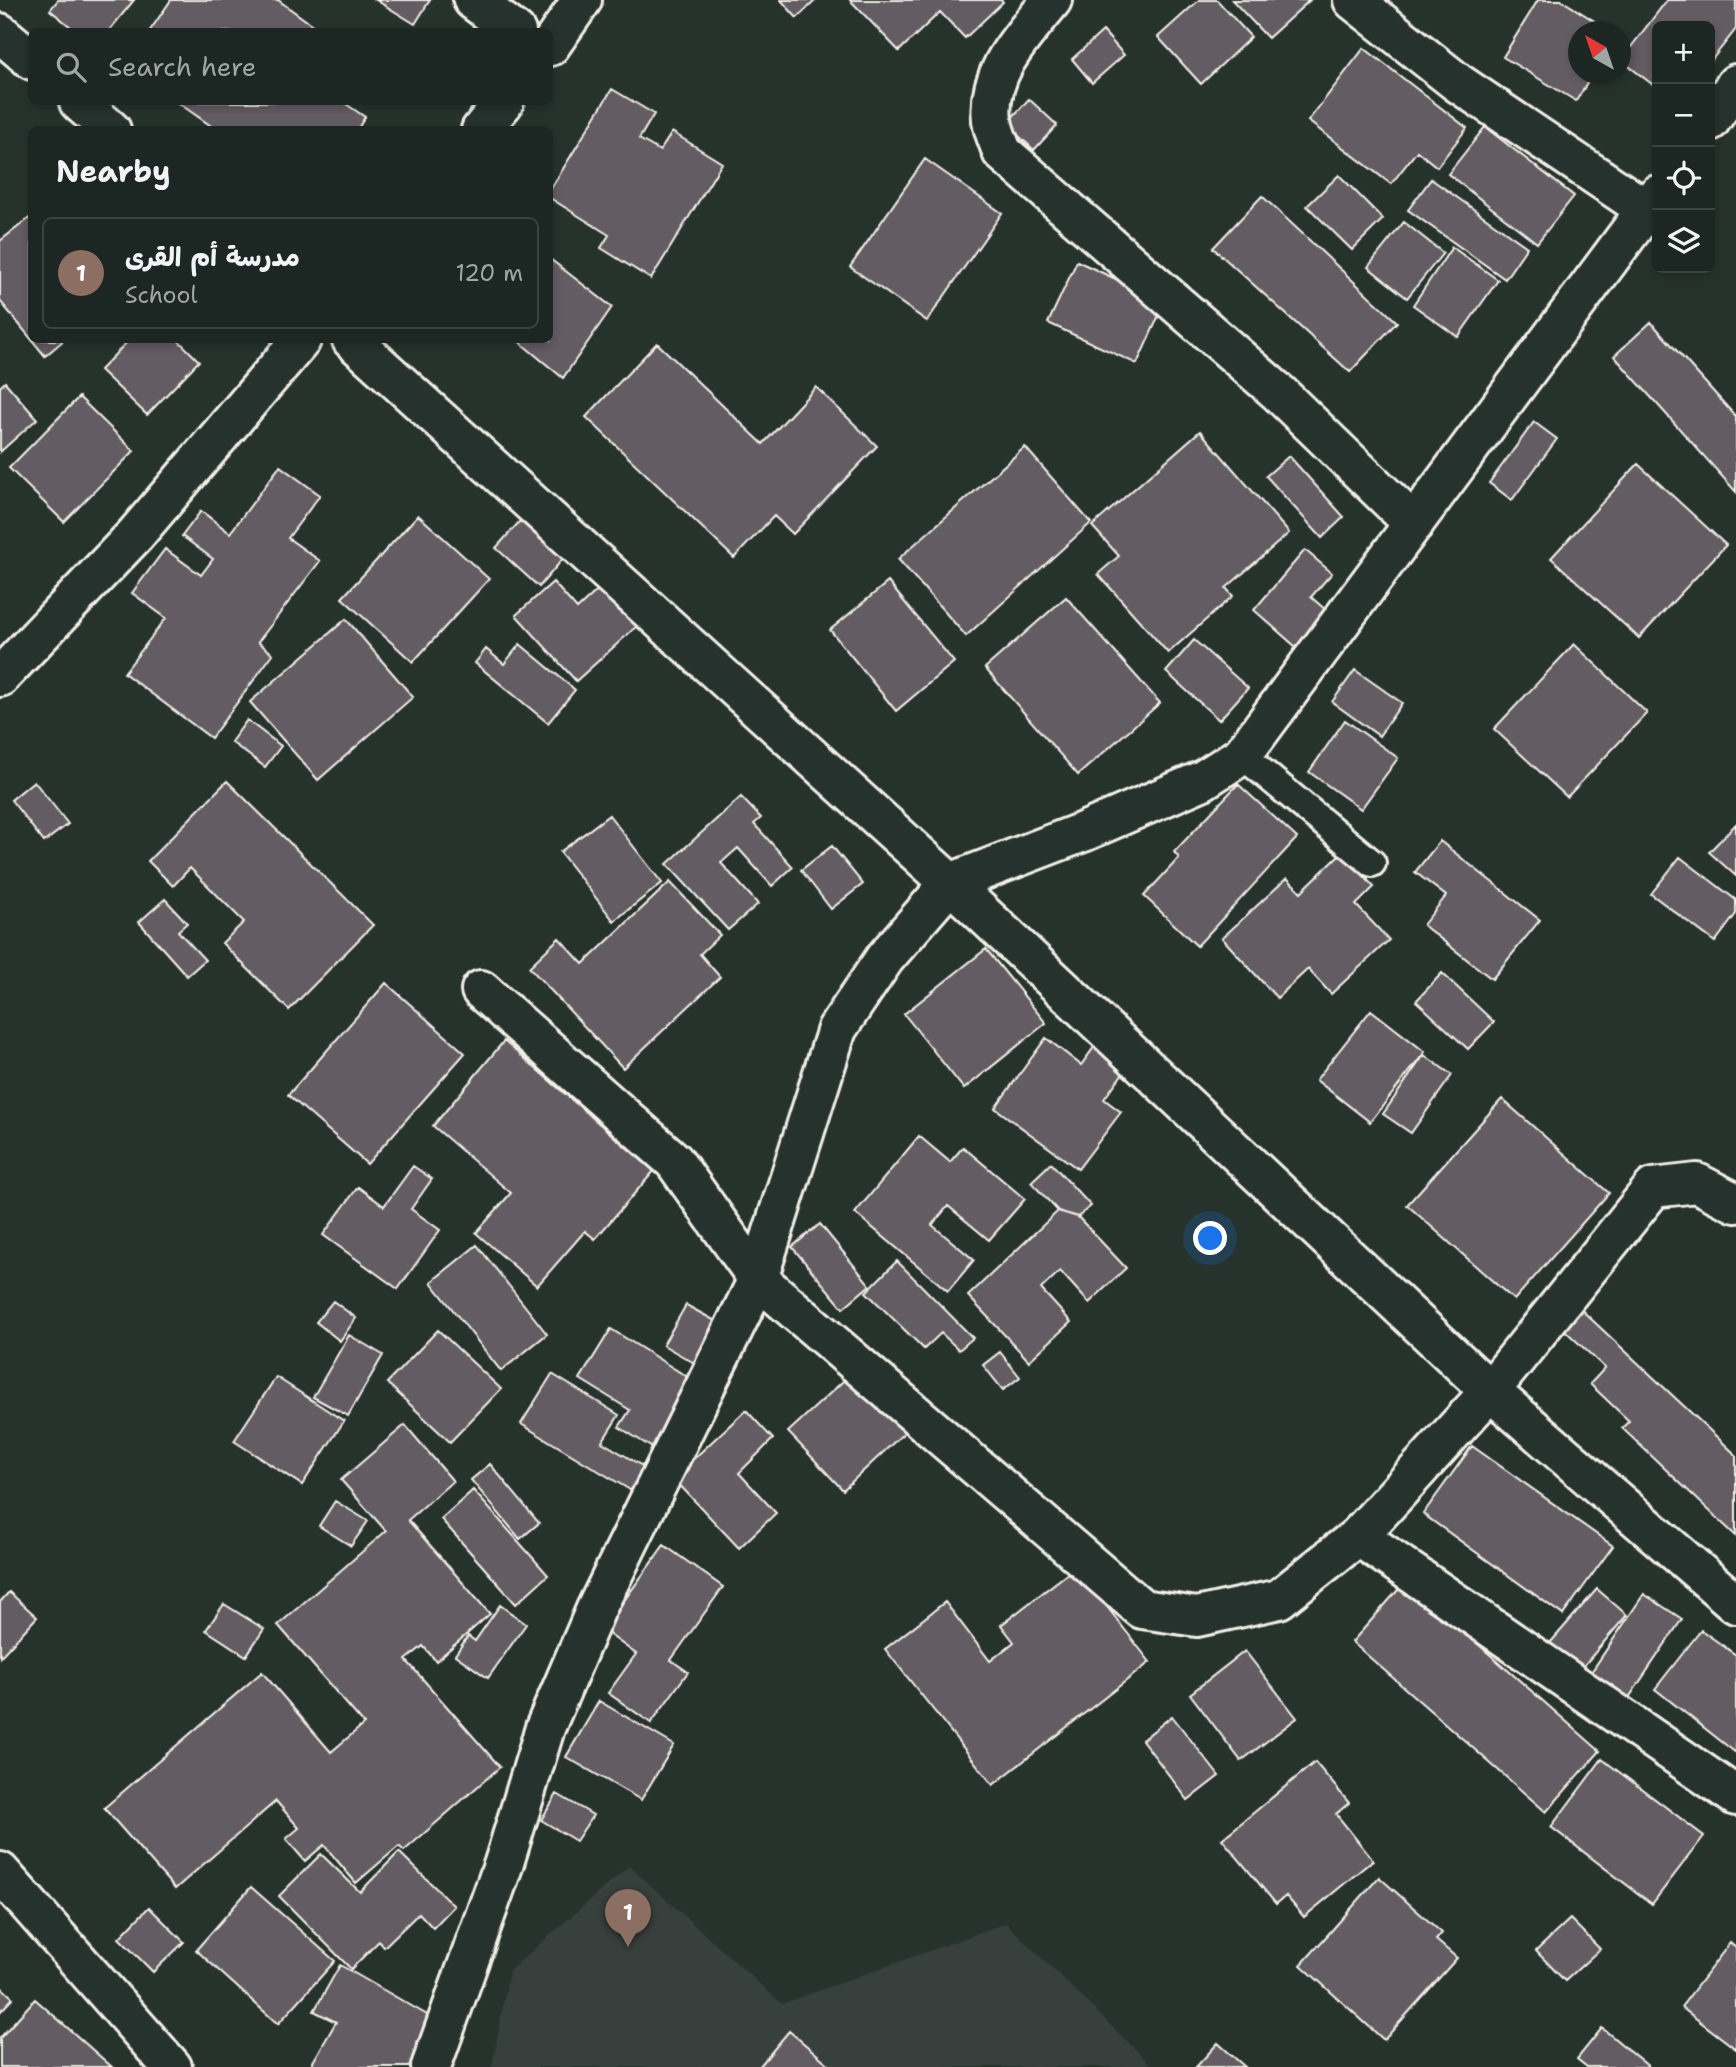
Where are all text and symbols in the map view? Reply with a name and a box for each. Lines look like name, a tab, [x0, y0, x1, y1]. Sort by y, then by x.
north arrow	[1568, 21, 1631, 84]
map controls	[1652, 21, 1715, 273]
button: +	[1652, 21, 1715, 84]
search box	[28, 28, 553, 105]
icon: search	[52, 48, 90, 86]
text: Search here	[108, 49, 257, 84]
button: −	[1652, 84, 1715, 147]
button: locate	[1652, 147, 1715, 210]
text: Nearby	[56, 151, 171, 192]
button: layers	[1652, 210, 1715, 273]
text: مدرسة أم القرى	[125, 239, 300, 274]
text: 1	[76, 258, 86, 288]
text: 120 m	[455, 258, 523, 288]
text: School	[125, 280, 197, 310]
your location	[1193, 1221, 1227, 1255]
pin: 1	[605, 1889, 651, 1947]

